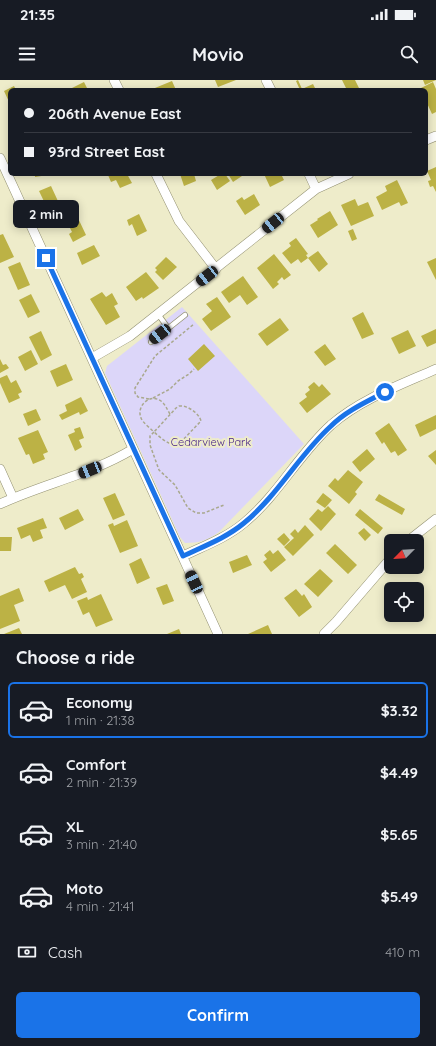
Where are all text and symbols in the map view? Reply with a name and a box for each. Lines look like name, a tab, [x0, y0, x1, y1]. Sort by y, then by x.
text: 21:35	[20, 5, 55, 24]
icon: menu	[16, 43, 38, 65]
text: Movio	[192, 43, 244, 66]
icon: search	[398, 43, 420, 65]
text: 206th Avenue East	[48, 104, 182, 123]
text: 93rd Street East	[48, 142, 165, 161]
callout: 2 min	[13, 200, 79, 228]
text: 2 min	[29, 206, 63, 222]
car	[260, 211, 286, 235]
route end	[37, 249, 55, 267]
car	[194, 264, 220, 288]
car	[147, 322, 173, 346]
route start	[376, 383, 394, 401]
park label: Cedarview Park	[171, 435, 251, 449]
car	[77, 460, 103, 480]
north arrow	[384, 534, 424, 574]
map controls	[384, 534, 424, 622]
car	[183, 569, 205, 595]
button: locate	[384, 582, 424, 622]
text: Choose a ride	[16, 646, 135, 669]
icon: car	[18, 692, 54, 728]
text: Economy	[66, 693, 133, 712]
text: $3.32	[381, 701, 418, 720]
text: 1 min · 21:38	[66, 712, 134, 728]
icon: car	[18, 754, 54, 790]
text: Comfort	[66, 755, 127, 774]
text: $4.49	[380, 763, 418, 782]
text: 2 min · 21:39	[66, 774, 137, 790]
icon: car	[18, 816, 54, 852]
text: XL	[66, 817, 84, 836]
text: $5.65	[380, 825, 418, 844]
text: 3 min · 21:40	[66, 836, 137, 852]
icon: car	[18, 878, 54, 914]
text: Moto	[66, 879, 103, 898]
text: $5.49	[381, 887, 418, 906]
text: 4 min · 21:41	[66, 898, 134, 914]
icon: cash	[16, 941, 38, 963]
text: Cash	[48, 943, 82, 962]
text: 410 m	[385, 944, 420, 960]
button: Confirm	[16, 992, 420, 1038]

